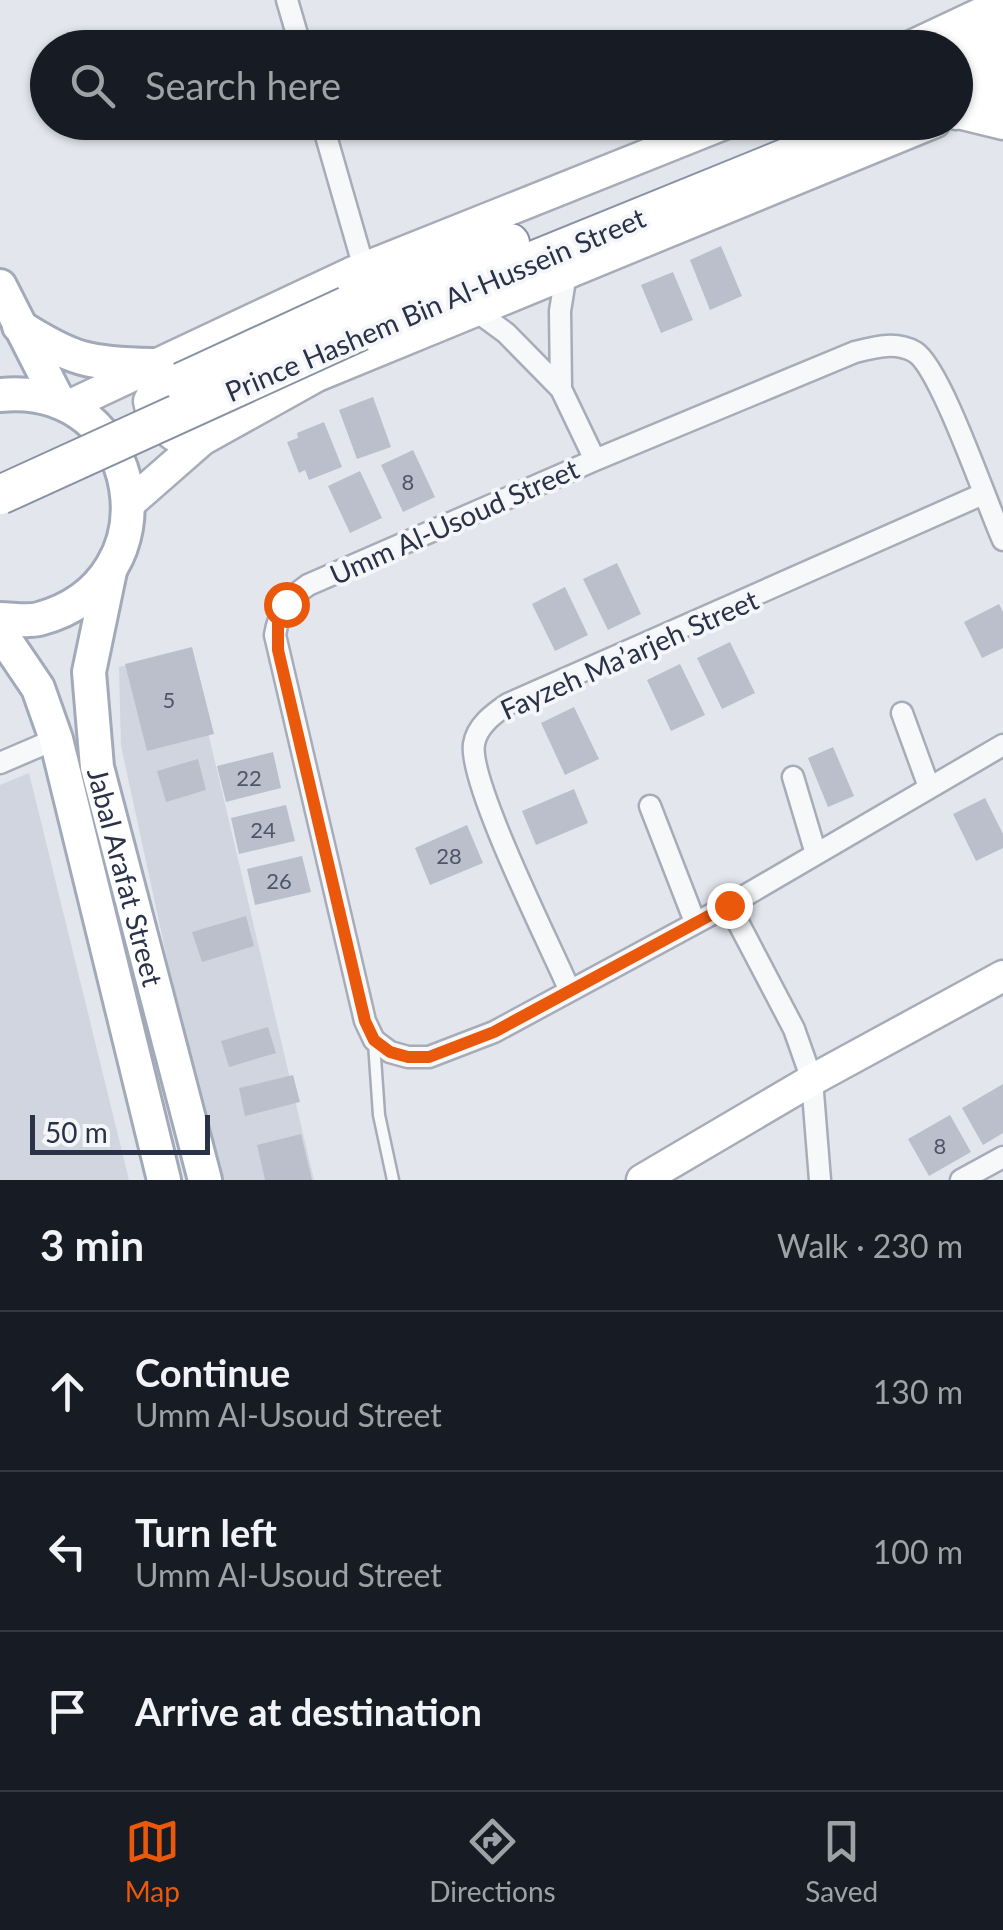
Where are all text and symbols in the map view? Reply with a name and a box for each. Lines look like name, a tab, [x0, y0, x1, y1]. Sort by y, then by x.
search box	[30, 30, 973, 140]
icon: search	[65, 58, 120, 113]
text: Search here	[145, 62, 341, 108]
street label: Prince Hashem Bin Al-Hussein Street	[220, 200, 650, 408]
street label: Umm Al-Usoud Street	[324, 451, 584, 591]
house number: 8	[402, 468, 414, 495]
route start	[264, 582, 310, 628]
street label: Fayzeh Ma’arjeh Street	[495, 582, 763, 726]
house number: 5	[163, 686, 175, 713]
street label: Jabal Arafat Street	[81, 764, 171, 990]
house number: 22	[236, 764, 262, 791]
house number: 24	[250, 816, 276, 843]
house number: 28	[436, 842, 462, 869]
house number: 26	[266, 867, 292, 894]
route end	[707, 883, 753, 929]
scale bar	[30, 1110, 210, 1154]
text: 50 m	[45, 1115, 108, 1149]
house number: 8	[934, 1132, 946, 1159]
text: 3 min	[40, 1220, 144, 1270]
text: Walk · 230 m	[777, 1226, 963, 1265]
text: Continue	[135, 1349, 290, 1395]
icon: ahead	[40, 1364, 95, 1419]
text: 130 m	[873, 1372, 963, 1411]
text: Umm Al-Usoud Street	[135, 1395, 442, 1434]
text: Turn left	[135, 1509, 277, 1555]
icon: left	[40, 1524, 95, 1579]
text: 100 m	[873, 1532, 963, 1571]
text: Umm Al-Usoud Street	[135, 1555, 442, 1594]
icon: arrive	[40, 1684, 95, 1739]
text: Arrive at destination	[135, 1688, 482, 1734]
tab: Map	[125, 1814, 180, 1908]
tab: Directions	[429, 1814, 556, 1908]
tab: Saved	[805, 1814, 878, 1908]

